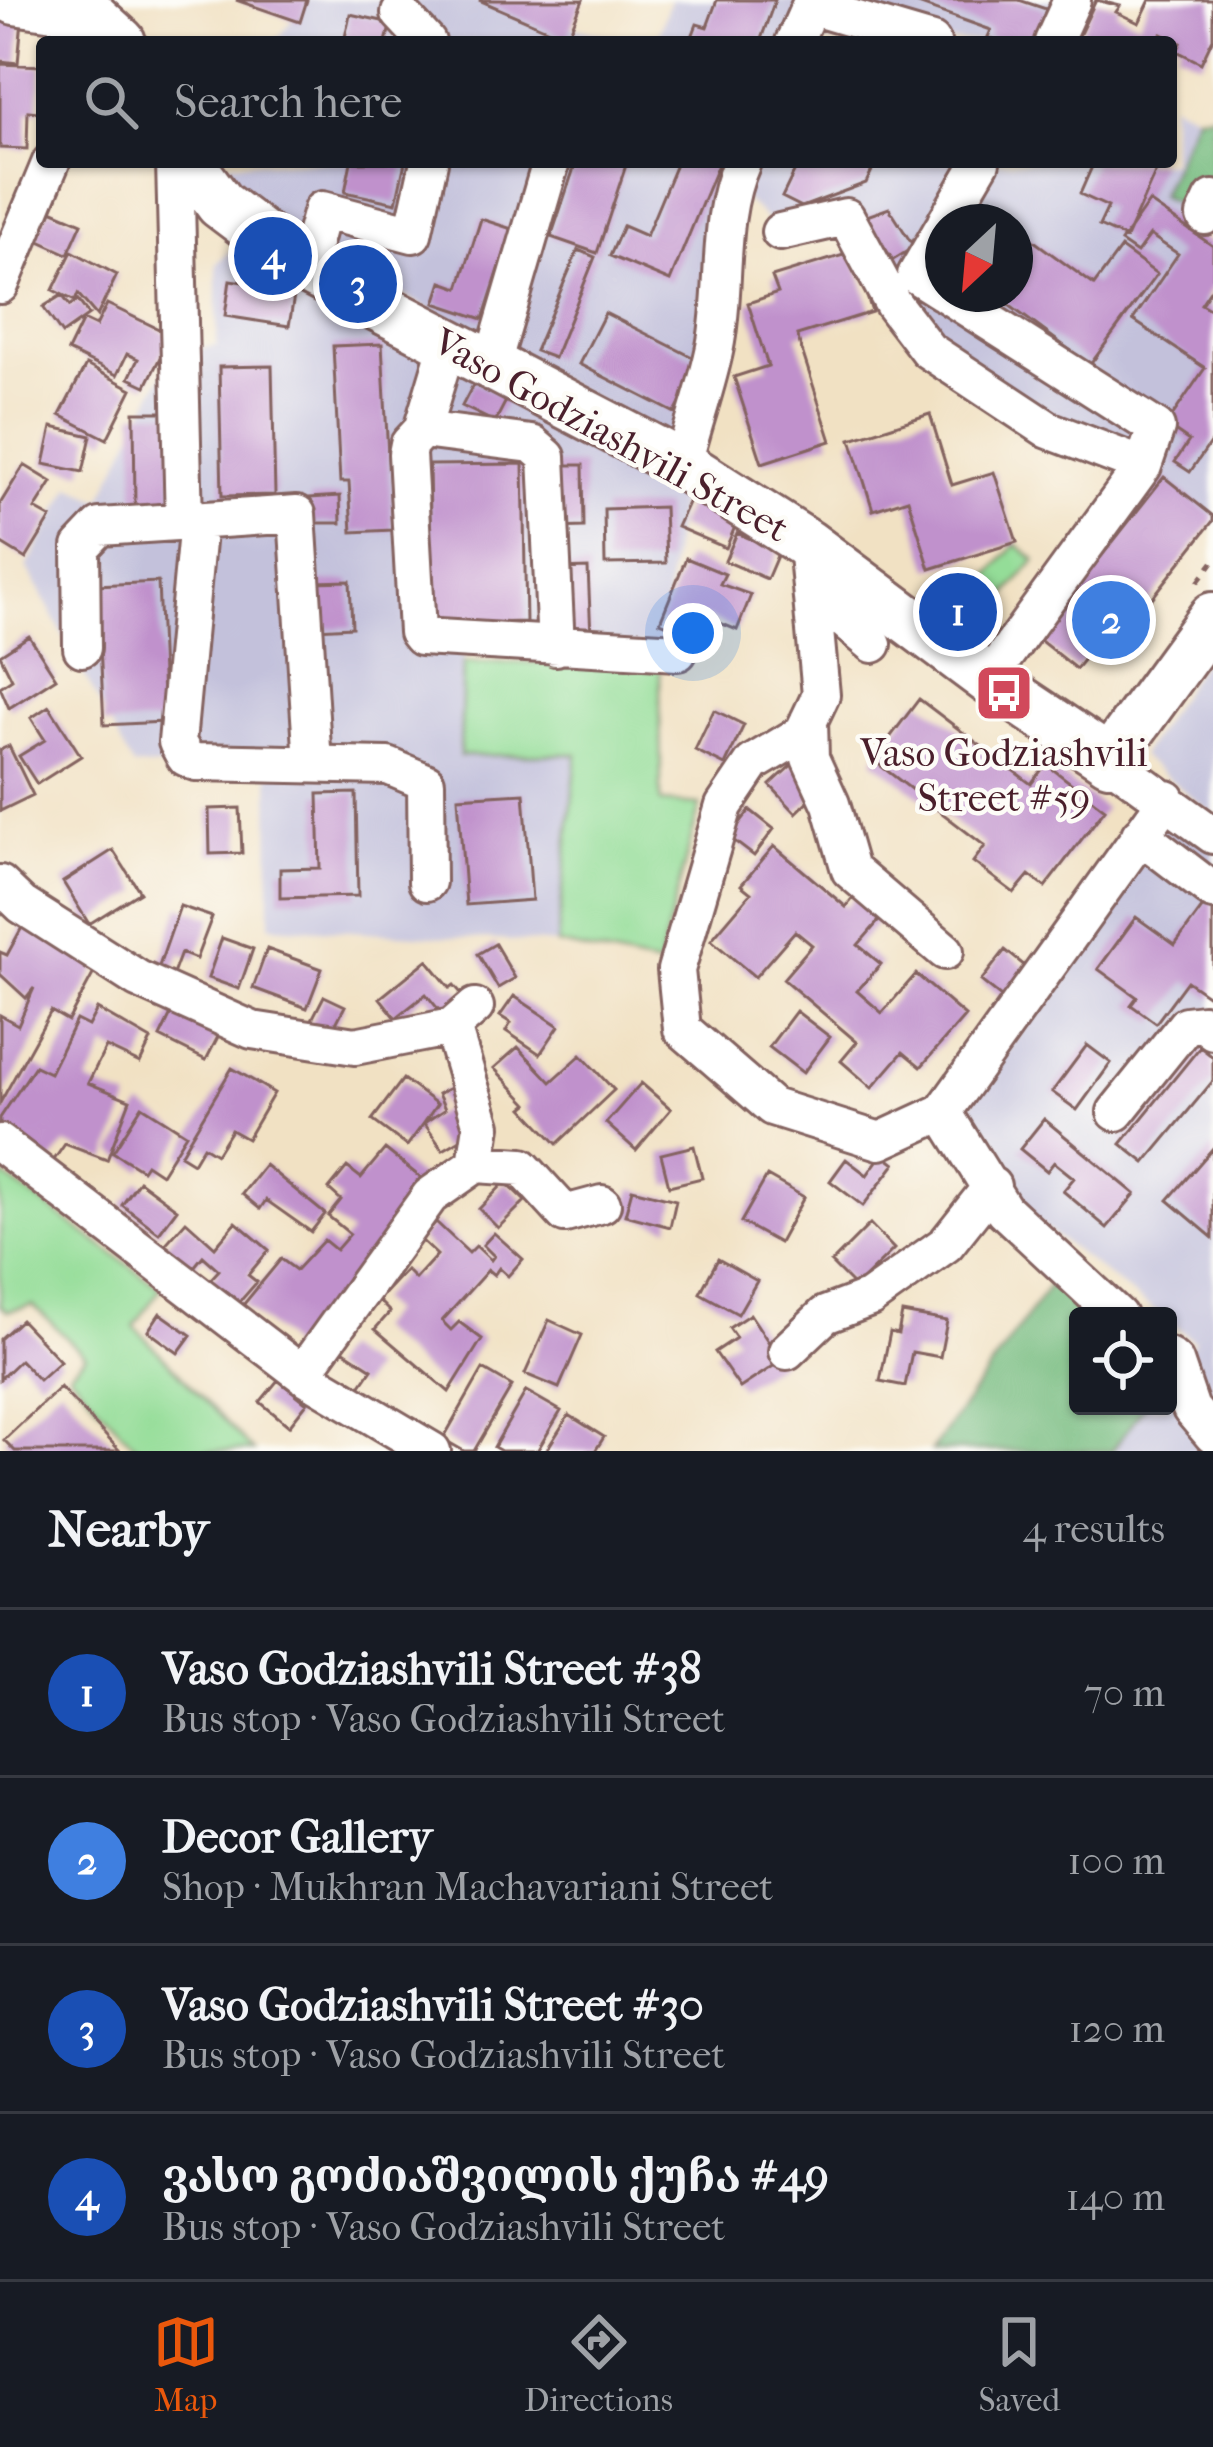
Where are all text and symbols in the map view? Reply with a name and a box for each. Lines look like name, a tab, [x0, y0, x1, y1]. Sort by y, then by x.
search box	[36, 36, 1177, 168]
icon: search	[78, 69, 144, 135]
text: Search here	[174, 76, 402, 129]
north arrow	[925, 204, 1033, 312]
pin: 4	[234, 211, 312, 301]
pin: 3	[319, 239, 397, 329]
street label: Vaso Godziashvili Street	[424, 318, 797, 552]
pin: 1	[919, 567, 997, 657]
pin: 2	[1072, 575, 1150, 665]
your location	[663, 603, 723, 663]
bus stop icon: Vaso Godziashvili Street #59	[973, 662, 1035, 724]
place label: Vaso Godziashvili Street #59	[859, 730, 1148, 821]
map controls	[1069, 1307, 1177, 1415]
button: locate	[1069, 1307, 1177, 1415]
text: Nearby	[48, 1499, 209, 1559]
text: 4 results	[1023, 1506, 1165, 1552]
text: Vaso Godziashvili Street #38	[162, 1643, 702, 1696]
text: 1	[80, 1670, 94, 1716]
text: 70 m	[1084, 1670, 1165, 1716]
text: Bus stop · Vaso Godziashvili Street	[162, 1696, 725, 1742]
text: Decor Gallery	[162, 1811, 432, 1864]
text: 2	[77, 1838, 97, 1884]
text: 100 m	[1067, 1838, 1165, 1884]
text: Shop · Mukhran Machavariani Street	[162, 1864, 773, 1910]
text: Vaso Godziashvili Street #30	[162, 1979, 704, 2032]
text: 3	[79, 2006, 95, 2052]
text: 120 m	[1069, 2006, 1165, 2052]
text: Bus stop · Vaso Godziashvili Street	[162, 2032, 725, 2078]
text: ვასო გოძიაშვილის ქუჩა #49	[162, 2150, 829, 2203]
text: 4	[75, 2174, 99, 2220]
text: 140 m	[1066, 2174, 1165, 2220]
text: Bus stop · Vaso Godziashvili Street	[162, 2204, 725, 2250]
tab: Map	[153, 2309, 219, 2420]
tab: Directions	[524, 2309, 673, 2420]
tab: Saved	[978, 2309, 1060, 2420]

